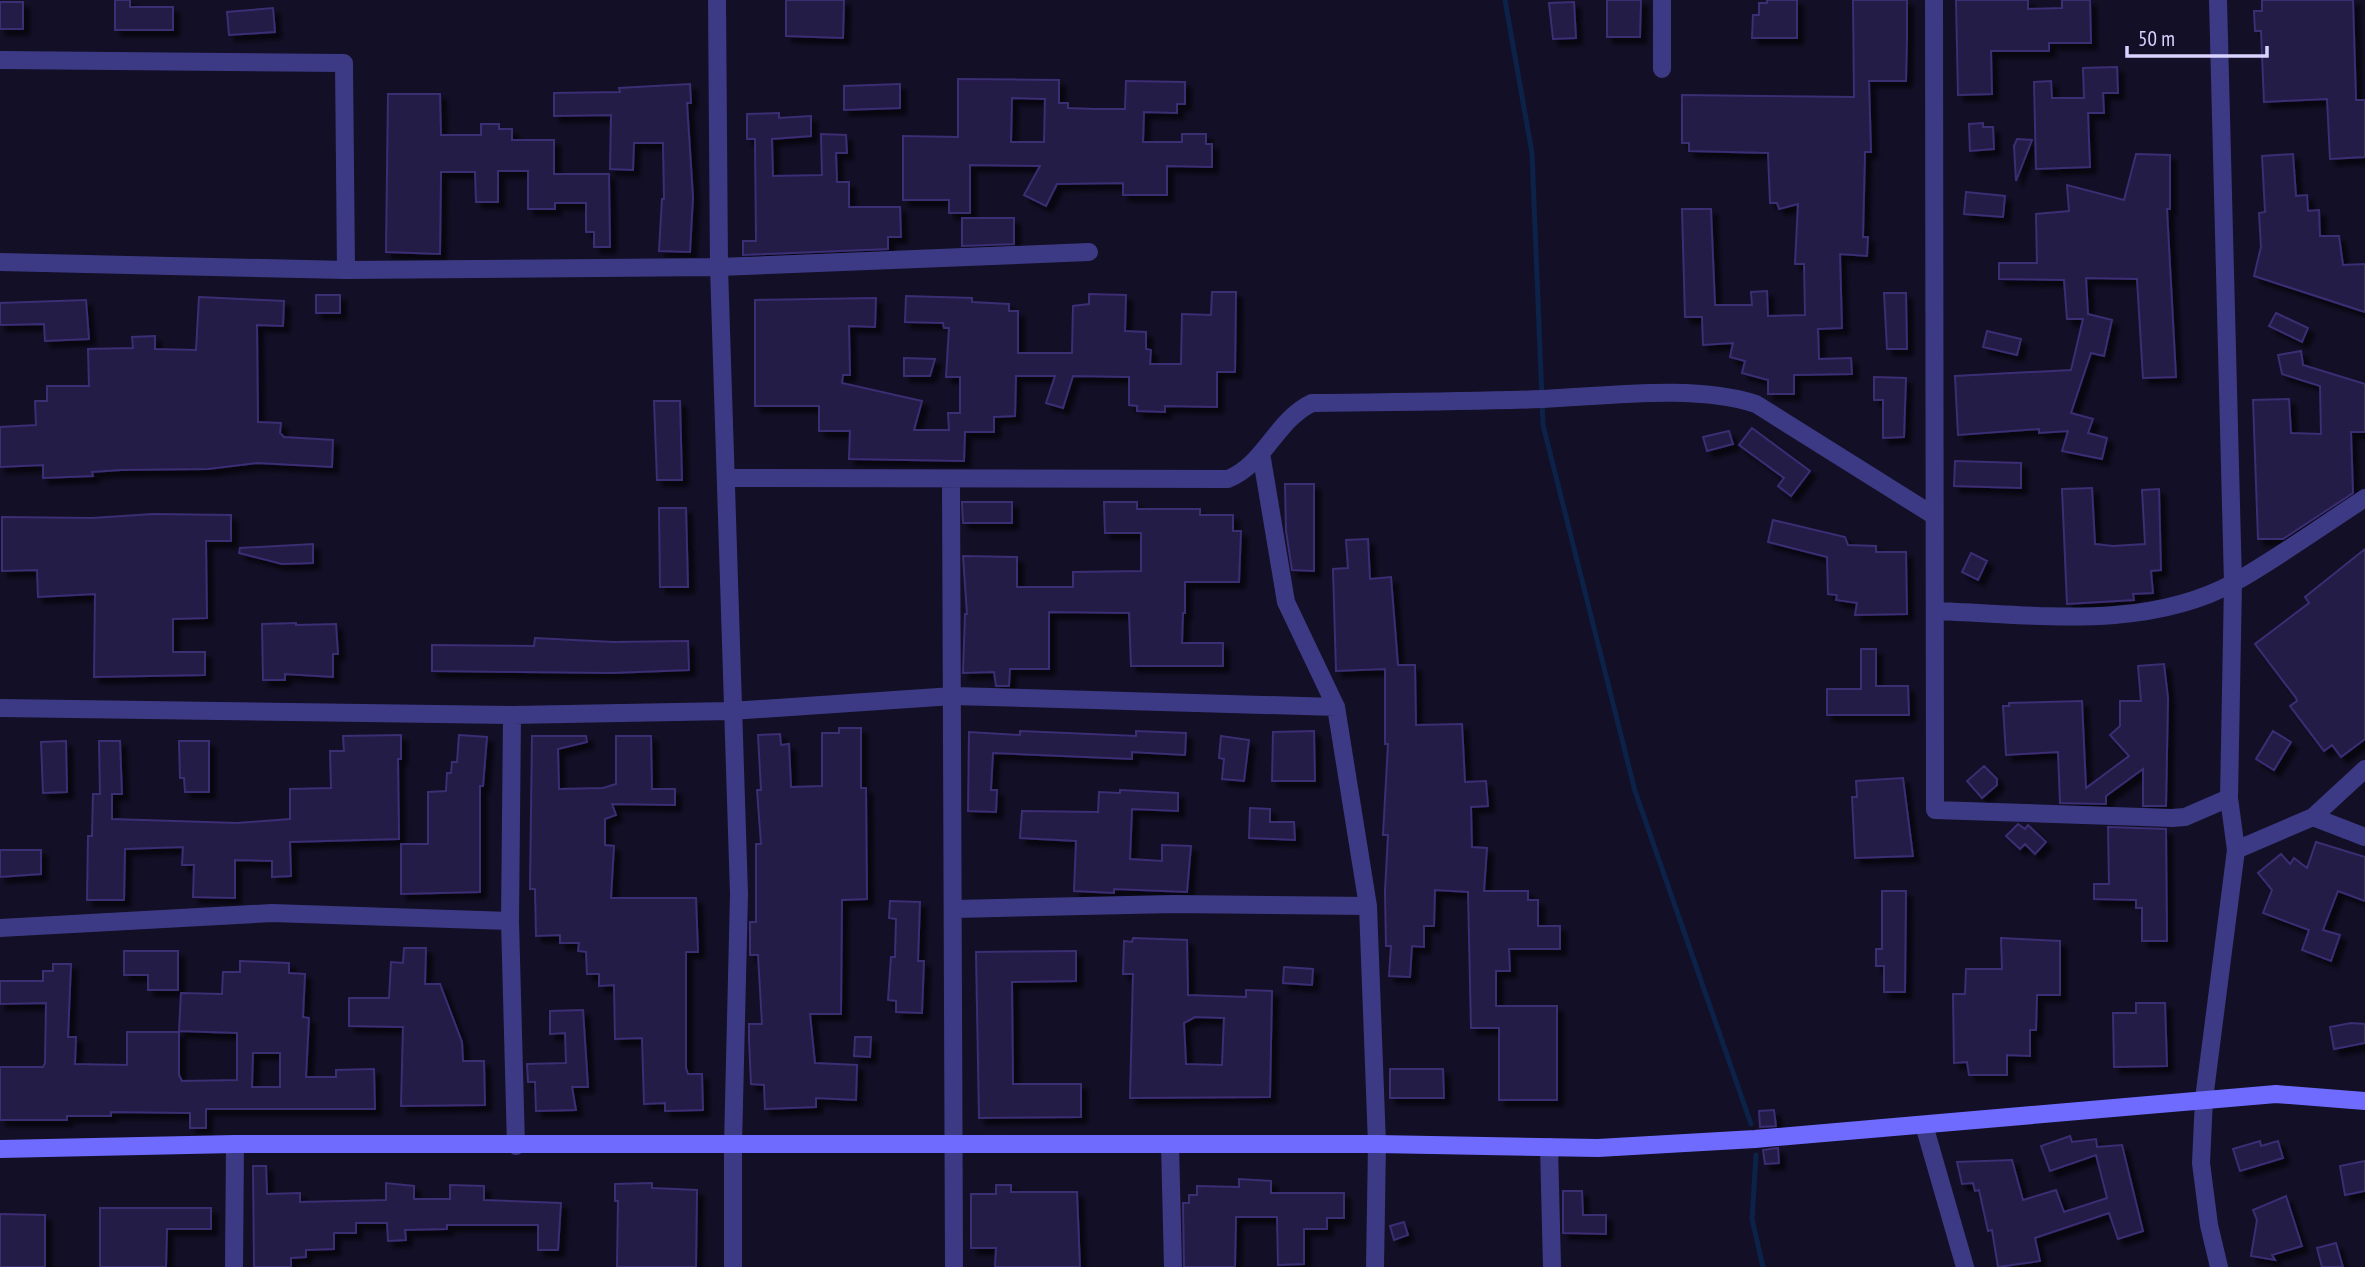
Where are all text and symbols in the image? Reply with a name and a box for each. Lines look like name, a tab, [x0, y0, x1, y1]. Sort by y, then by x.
scale bar	[2127, 14, 2267, 58]
text: 50 m	[2138, 25, 2175, 52]

